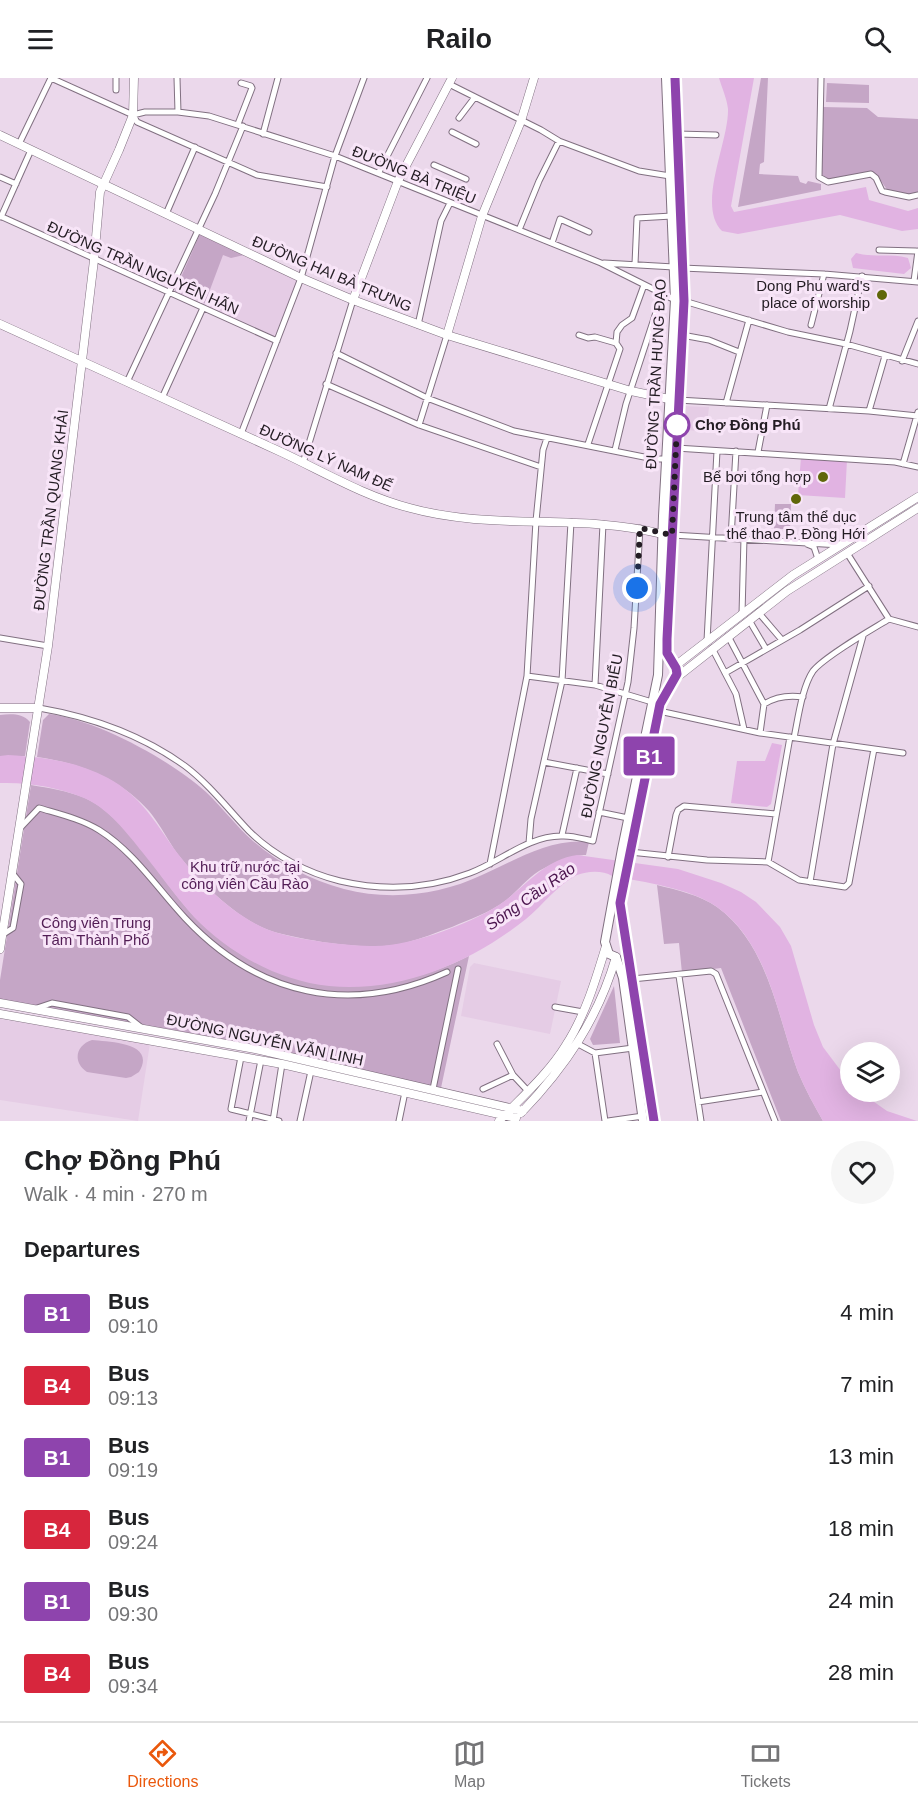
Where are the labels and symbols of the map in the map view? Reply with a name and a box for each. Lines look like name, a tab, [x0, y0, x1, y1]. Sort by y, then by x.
street label: ĐƯỜNG BÀ TRIỆU	[350, 142, 479, 207]
street label: ĐƯỜNG TRẦN NGUYÊN HÃN	[45, 217, 242, 318]
street label: ĐƯỜNG HAI BÀ TRƯNG	[250, 232, 414, 315]
place label: Dong Phu ward's place of worship	[756, 277, 870, 311]
street label: ĐƯỜNG TRẦN HƯNG ĐẠO	[642, 278, 669, 470]
marker: Dong Phu ward's place of worship	[875, 288, 889, 302]
street label: ĐƯỜNG TRẦN QUANG KHẢI	[30, 409, 71, 611]
marker: Chợ Đồng Phú	[664, 412, 690, 438]
place label: Chợ Đồng Phú	[695, 416, 801, 433]
street label: ĐƯỜNG LÝ NAM ĐẾ	[257, 420, 395, 495]
place label: Bể bơi tổng hợp	[703, 468, 811, 485]
marker: Bể bơi tổng hợp	[816, 470, 830, 484]
marker: Trung tâm thể dục thể thao P. Đồng Hới	[789, 492, 803, 506]
place label: Trung tâm thể dục thể thao P. Đồng Hới	[727, 508, 865, 542]
your location	[622, 573, 652, 603]
street label: ĐƯỜNG NGUYỄN BIỂU	[577, 653, 626, 819]
line badge: B1	[622, 736, 676, 776]
park label: Khu trữ nước tại công viên Cầu Rào	[181, 858, 309, 892]
water label: Sông Cầu Rào	[482, 859, 578, 933]
park label: Công viên Trung Tâm Thành Phố	[41, 914, 151, 948]
street label: ĐƯỜNG NGUYỄN VĂN LINH	[165, 1010, 365, 1069]

